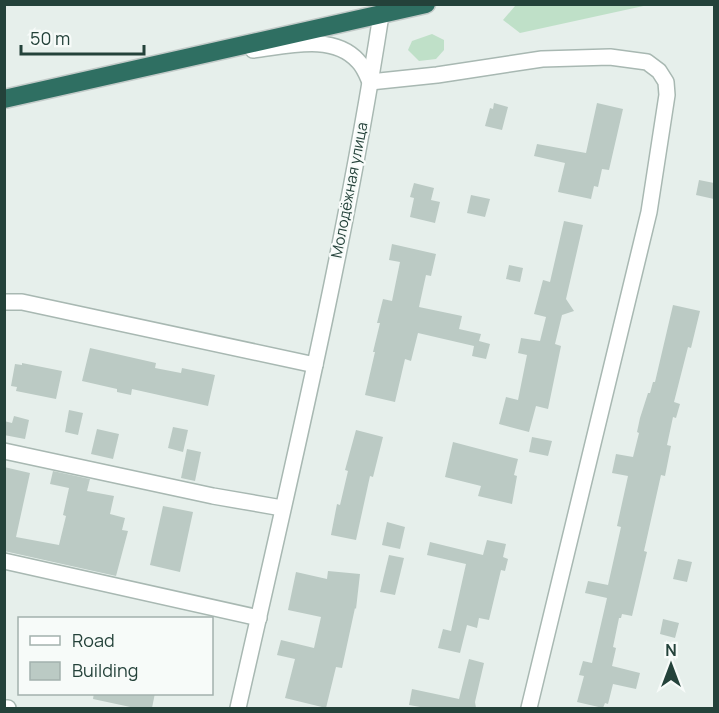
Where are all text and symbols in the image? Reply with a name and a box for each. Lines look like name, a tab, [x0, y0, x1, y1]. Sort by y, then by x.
scale bar	[21, 18, 144, 56]
text: 50 m	[30, 26, 70, 50]
street label: Молодёжная улица	[326, 120, 372, 260]
legend	[18, 617, 213, 695]
text: Road	[72, 628, 115, 652]
north arrow	[641, 635, 701, 695]
text: N	[665, 639, 677, 661]
text: Building	[72, 658, 138, 682]

